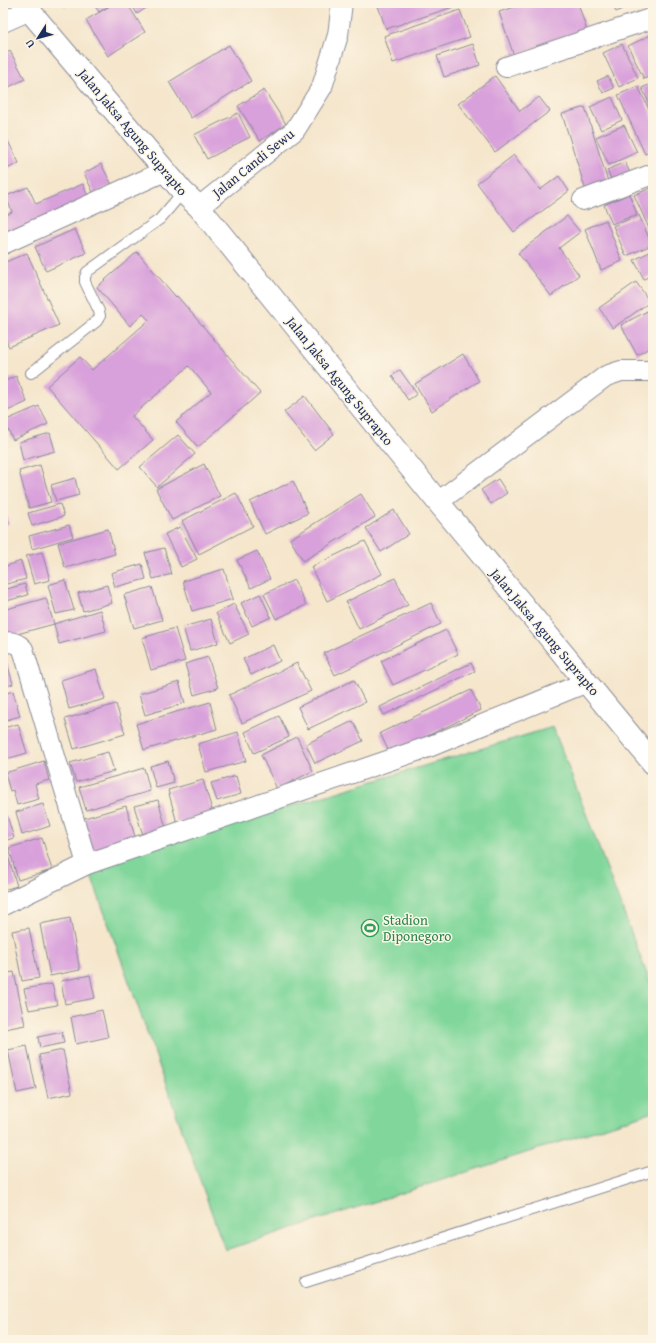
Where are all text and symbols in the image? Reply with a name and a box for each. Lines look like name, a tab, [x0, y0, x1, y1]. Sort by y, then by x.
north arrow	[18, 18, 58, 58]
text: U	[21, 36, 39, 52]
street label: Jalan Jaksa Agung Suprapto	[72, 62, 192, 200]
street label: Jalan Candi Sewu	[206, 123, 298, 204]
street label: Jalan Jaksa Agung Suprapto	[280, 311, 398, 450]
street label: Jalan Jaksa Agung Suprapto	[484, 562, 604, 700]
place label: Stadion Diponegoro	[383, 910, 451, 946]
sports icon: Stadion Diponegoro	[360, 918, 380, 938]

